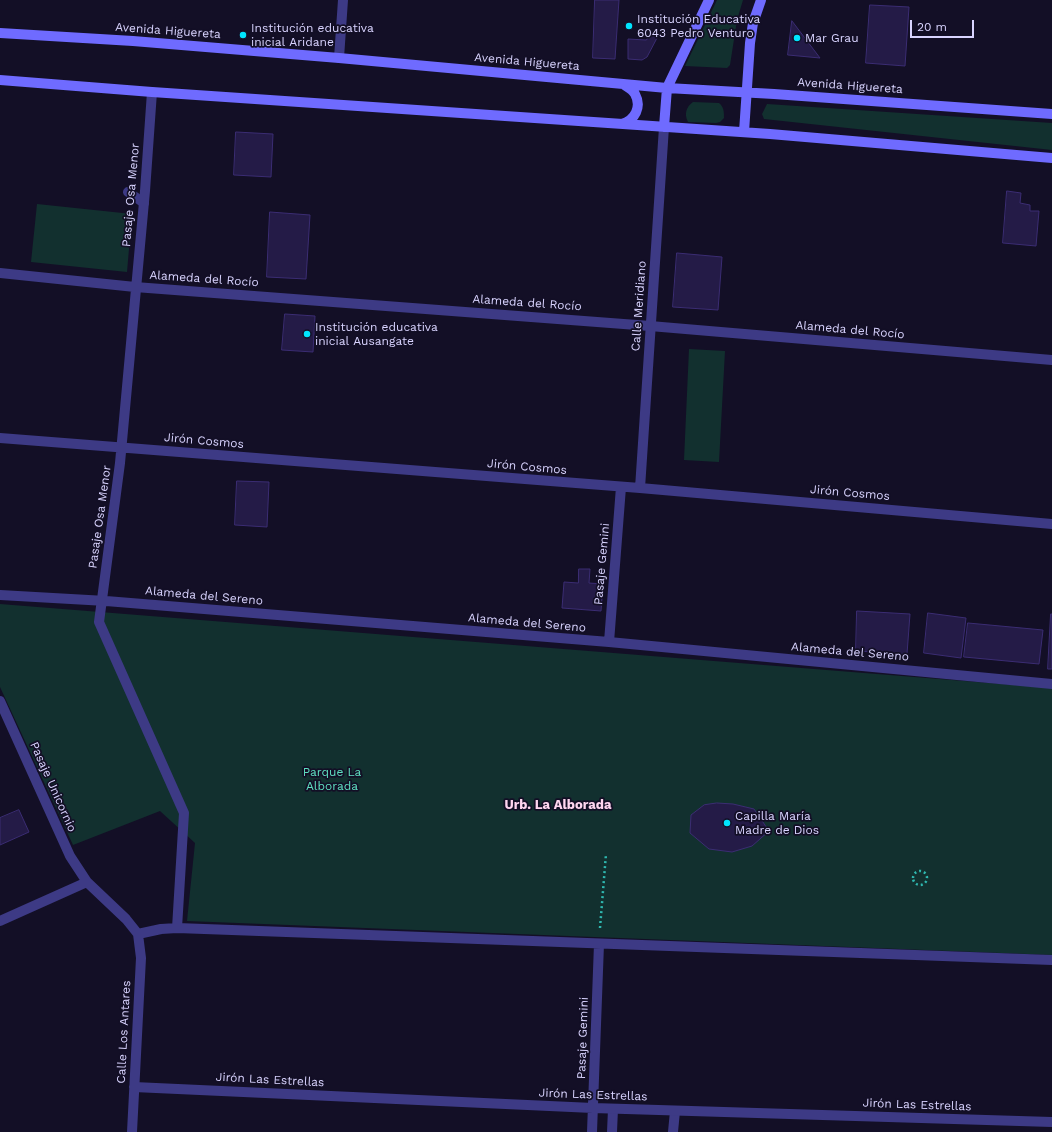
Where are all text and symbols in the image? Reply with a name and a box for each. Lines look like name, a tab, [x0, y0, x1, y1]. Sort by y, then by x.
place label: Institución Educativa 6043 Pedro Venturo	[637, 12, 760, 40]
scale bar	[912, 12, 976, 38]
street label: Avenida Higuereta	[115, 20, 221, 42]
text: 20 m	[917, 20, 947, 34]
place label: Institución educativa inicial Aridane	[251, 21, 374, 49]
marker: Institución Educativa 6043 Pedro Venturo	[624, 21, 634, 31]
marker: Institución educativa inicial Aridane	[238, 30, 248, 40]
place label: Mar Grau	[805, 31, 859, 45]
marker: Mar Grau	[792, 33, 802, 43]
street label: Avenida Higuereta	[474, 50, 580, 74]
street label: Avenida Higuereta	[797, 75, 903, 97]
street label: Pasaje Osa Menor	[119, 142, 143, 248]
street label: Calle Meridiano	[629, 260, 649, 352]
street label: Alameda del Rocío	[149, 268, 259, 290]
street label: Alameda del Rocío	[472, 292, 582, 314]
street label: Alameda del Rocío	[795, 318, 905, 342]
place label: Institución educativa inicial Ausangate	[315, 320, 438, 348]
marker: Institución educativa inicial Ausangate	[302, 329, 312, 339]
street label: Jirón Cosmos	[163, 430, 245, 452]
street label: Jirón Cosmos	[486, 456, 568, 478]
street label: Pasaje Osa Menor	[86, 464, 114, 570]
street label: Jirón Cosmos	[809, 482, 891, 504]
street label: Pasaje Gemini	[591, 522, 613, 606]
street label: Alameda del Sereno	[144, 584, 264, 608]
street label: Alameda del Sereno	[467, 611, 587, 635]
street label: Alameda del Sereno	[790, 640, 910, 664]
street label: Pasaje Unicornio	[27, 740, 79, 834]
park label: Parque La Alborada	[303, 765, 361, 793]
district label: Urb. La Alborada	[505, 797, 611, 813]
place label: Capilla María Madre de Dios	[735, 809, 819, 837]
marker: Capilla María Madre de Dios	[722, 818, 732, 828]
street label: Calle Los Antares	[114, 980, 134, 1084]
street label: Pasaje Gemini	[574, 997, 592, 1079]
street label: Jirón Las Estrellas	[215, 1070, 325, 1090]
street label: Jirón Las Estrellas	[538, 1086, 648, 1104]
street label: Jirón Las Estrellas	[862, 1096, 972, 1114]

